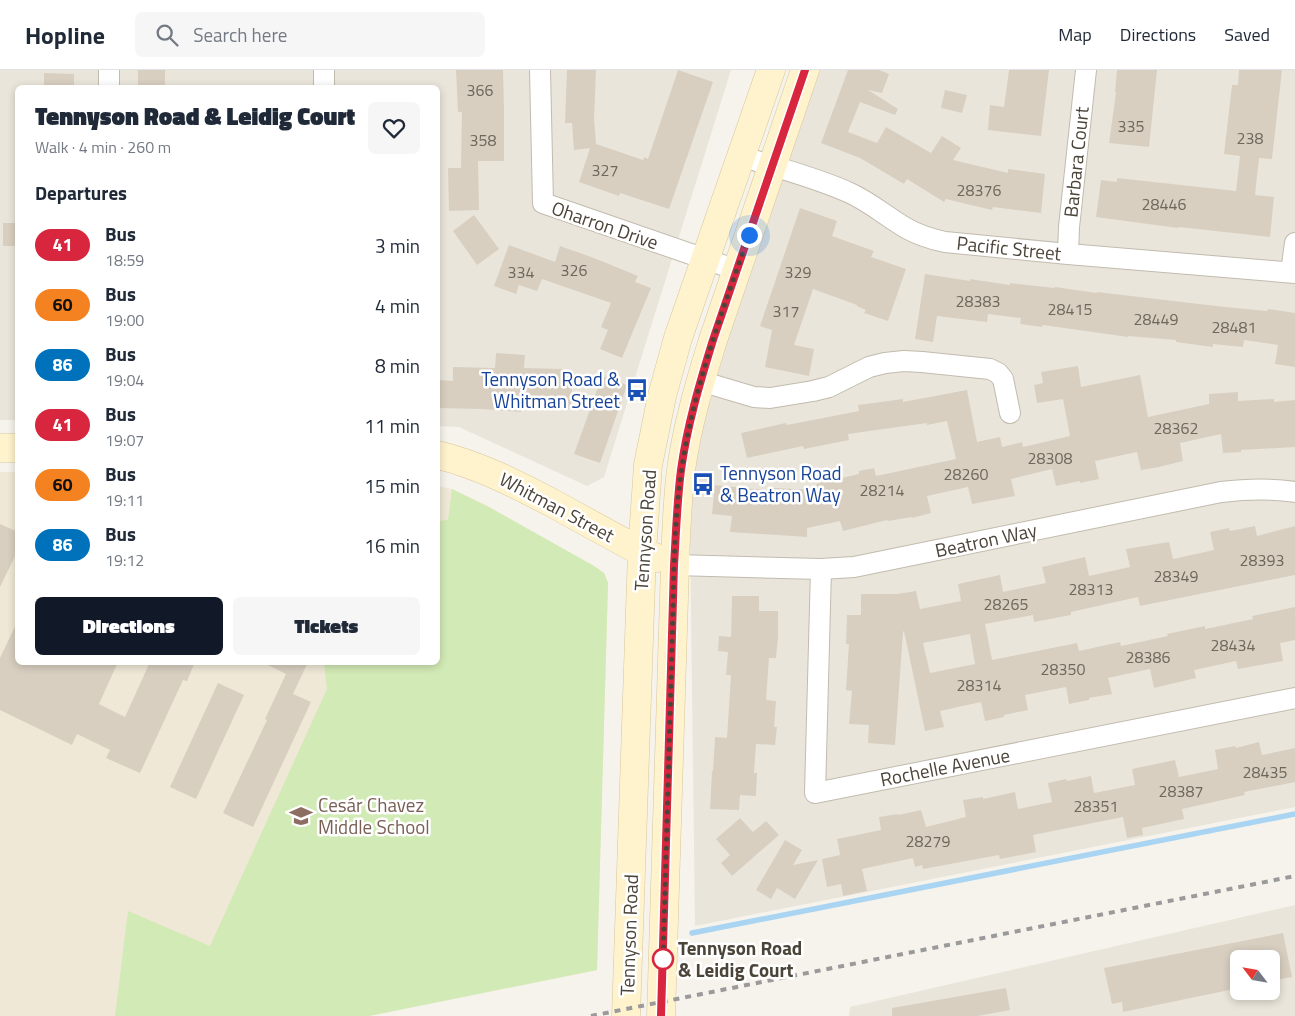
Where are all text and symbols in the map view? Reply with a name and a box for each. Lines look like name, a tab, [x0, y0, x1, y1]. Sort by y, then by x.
search box	[135, 12, 485, 57]
text: Hopline	[25, 17, 105, 53]
text: Search here	[193, 20, 287, 49]
icon: search	[153, 21, 181, 49]
text: Map	[1058, 21, 1092, 48]
text: Directions	[1120, 21, 1196, 48]
text: Saved	[1224, 21, 1270, 48]
house number: 366	[467, 78, 493, 102]
text: Tennyson Road & Leidig Court	[35, 98, 355, 134]
button: heart	[368, 102, 420, 154]
street label: Barbara Court	[1055, 105, 1096, 219]
house number: 335	[1118, 114, 1144, 138]
house number: 238	[1237, 126, 1263, 150]
house number: 358	[470, 128, 496, 152]
text: Walk · 4 min · 260 m	[35, 135, 171, 159]
house number: 327	[592, 158, 618, 182]
text: Departures	[35, 178, 127, 207]
house number: 28376	[957, 178, 1001, 202]
house number: 28446	[1142, 192, 1186, 216]
street label: Oharron Drive	[548, 193, 662, 256]
text: Bus	[105, 219, 136, 248]
your location	[737, 223, 762, 248]
street label: Pacific Street	[955, 228, 1063, 267]
text: 41	[52, 231, 73, 258]
text: 3 min	[375, 231, 420, 260]
text: 18:59	[105, 248, 144, 272]
house number: 326	[561, 258, 587, 282]
house number: 334	[508, 260, 534, 284]
house number: 329	[785, 260, 811, 284]
text: Bus	[105, 279, 136, 308]
house number: 28383	[956, 289, 1000, 313]
text: 60	[52, 291, 73, 318]
text: 4 min	[375, 291, 420, 320]
house number: 28415	[1048, 297, 1092, 321]
house number: 317	[773, 299, 799, 323]
house number: 28449	[1134, 307, 1178, 331]
text: 19:00	[105, 308, 144, 332]
house number: 28481	[1212, 315, 1256, 339]
text: Bus	[105, 339, 136, 368]
text: 86	[52, 351, 73, 378]
text: 8 min	[375, 351, 420, 380]
place label: Tennyson Road & Whitman Street	[481, 364, 620, 415]
text: 19:04	[105, 368, 144, 392]
bus stop icon: Tennyson Road & Whitman Street	[624, 377, 650, 403]
text: Bus	[105, 399, 136, 428]
text: 41	[52, 411, 73, 438]
text: 11 min	[364, 411, 420, 440]
house number: 28362	[1154, 416, 1198, 440]
text: 19:07	[105, 428, 144, 452]
house number: 28308	[1028, 446, 1072, 470]
place label: Tennyson Road & Beatron Way	[720, 458, 842, 509]
text: Bus	[105, 459, 136, 488]
house number: 28260	[944, 462, 988, 486]
street label: Whitman Street	[495, 464, 620, 549]
street label: Tennyson Road	[626, 468, 663, 592]
text: 60	[52, 471, 73, 498]
text: 15 min	[364, 471, 420, 500]
bus stop icon: Tennyson Road & Beatron Way	[690, 471, 716, 497]
house number: 28214	[860, 478, 904, 502]
text: 19:11	[105, 488, 144, 512]
street label: Beatron Way	[932, 515, 1039, 564]
text: Bus	[105, 519, 136, 548]
text: 86	[52, 531, 73, 558]
text: 16 min	[364, 531, 420, 560]
text: 19:12	[105, 548, 144, 572]
house number: 28393	[1240, 548, 1284, 572]
house number: 28349	[1154, 564, 1198, 588]
house number: 28313	[1069, 577, 1113, 601]
house number: 28265	[984, 592, 1028, 616]
button: Directions	[35, 597, 223, 655]
button: Tickets	[233, 597, 420, 655]
house number: 28434	[1211, 633, 1255, 657]
house number: 28386	[1126, 645, 1170, 669]
house number: 28350	[1041, 657, 1085, 681]
house number: 28314	[957, 673, 1001, 697]
street label: Rochelle Avenue	[878, 740, 1012, 793]
house number: 28435	[1243, 760, 1287, 784]
house number: 28387	[1159, 779, 1203, 803]
place label: Cesár Chavez Middle School	[318, 790, 430, 841]
house number: 28351	[1074, 794, 1118, 818]
school or university icon: Cesár Chavez Middle School	[288, 803, 314, 829]
house number: 28279	[906, 829, 950, 853]
street label: Tennyson Road	[612, 874, 645, 996]
place label: Tennyson Road & Leidig Court	[678, 933, 802, 984]
marker: Tennyson Road & Leidig Court	[652, 948, 674, 970]
north arrow	[1230, 950, 1280, 1000]
map controls	[1230, 950, 1280, 1000]

